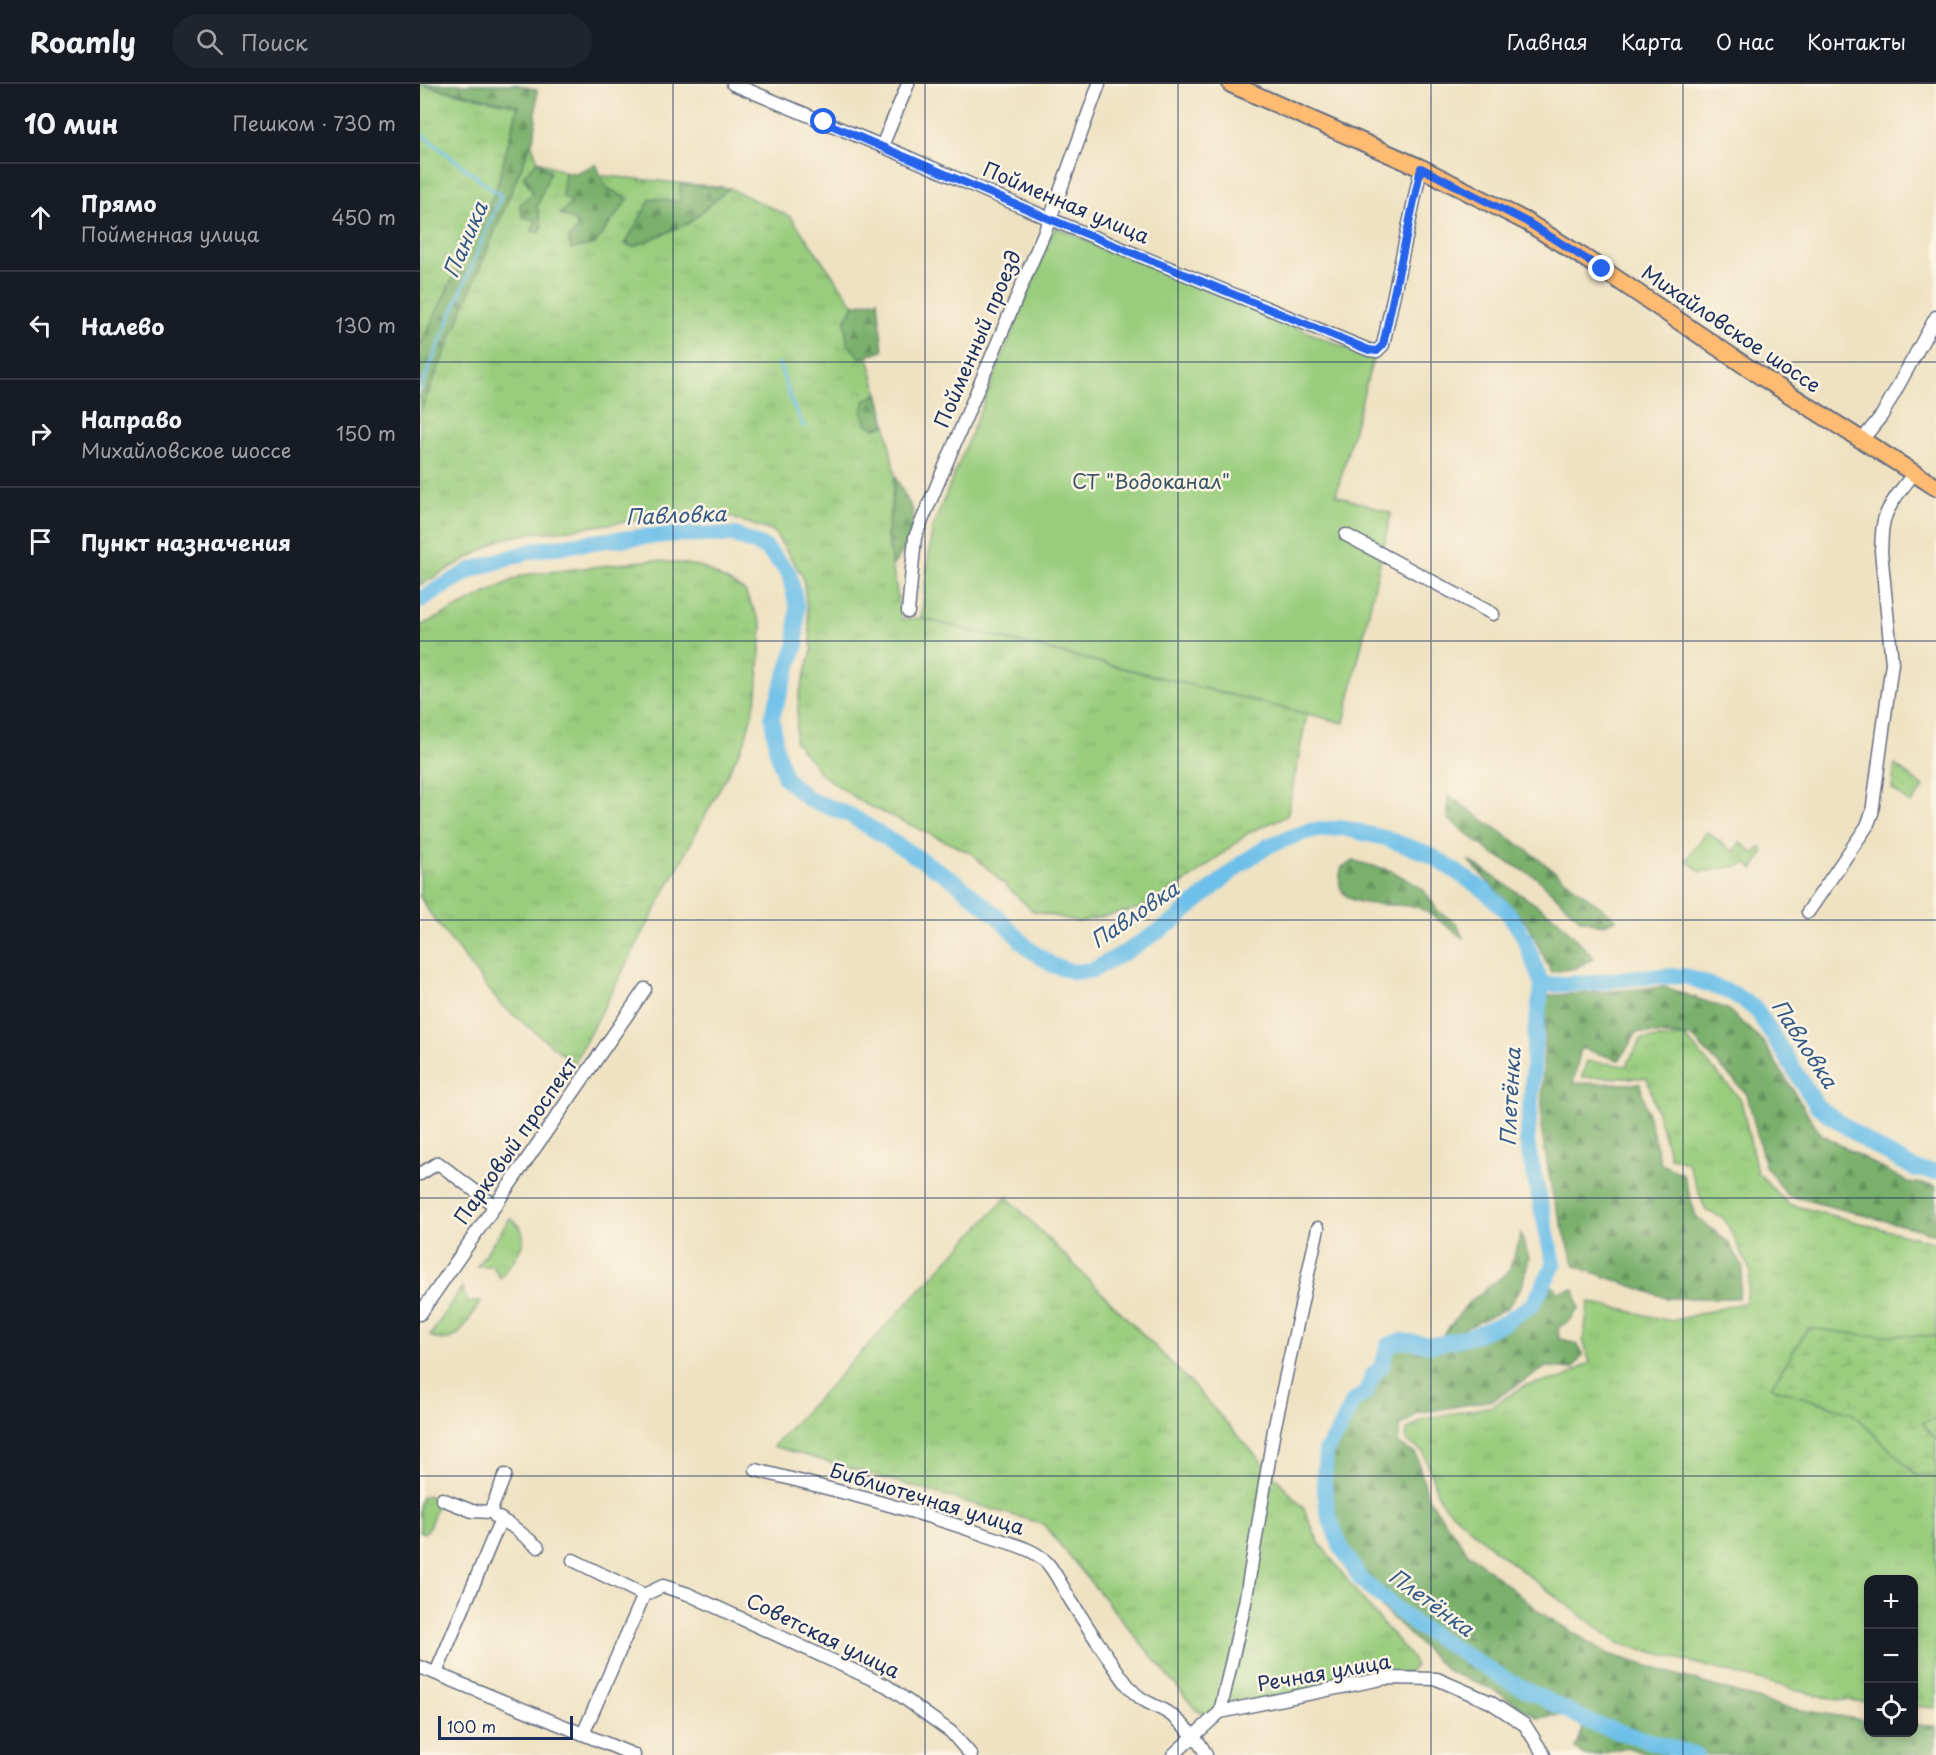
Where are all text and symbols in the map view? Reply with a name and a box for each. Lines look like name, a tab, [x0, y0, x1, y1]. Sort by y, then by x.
search box	[172, 14, 592, 68]
text: Roamly	[30, 20, 136, 63]
icon: search	[193, 25, 226, 58]
text: Поиск	[241, 25, 308, 58]
text: Главная	[1507, 25, 1588, 57]
text: Карта	[1621, 25, 1683, 57]
text: О нас	[1716, 25, 1774, 57]
text: Контакты	[1807, 25, 1906, 57]
text: 10 мин	[24, 104, 119, 143]
text: Пешком · 730 m	[233, 108, 396, 138]
route start	[810, 108, 836, 134]
street label: Пойменная улица	[978, 153, 1155, 251]
text: Прямо	[81, 186, 156, 219]
water label: Паника	[434, 195, 495, 282]
icon: ahead	[24, 201, 57, 234]
text: 450 m	[331, 202, 396, 232]
text: Пойменная улица	[81, 219, 259, 249]
street label: Пойменный проезд	[926, 245, 1028, 432]
route end	[1588, 255, 1614, 281]
street label: Михайловское шоссе	[1636, 257, 1827, 399]
icon: left	[24, 309, 57, 342]
text: Налево	[81, 309, 164, 342]
text: 130 m	[336, 310, 396, 340]
text: Направо	[81, 402, 182, 435]
icon: right	[24, 417, 57, 450]
text: 150 m	[336, 418, 396, 448]
text: Михайловское шоссе	[81, 435, 291, 465]
park label: СТ "Водоканал"	[1072, 466, 1230, 496]
water label: Павловка	[625, 496, 728, 532]
icon: arrive	[24, 525, 57, 558]
text: Пункт назначения	[81, 525, 291, 558]
water label: Павловка	[1083, 871, 1185, 955]
water label: Павловка	[1765, 992, 1847, 1095]
water label: Плетёнка	[1490, 1046, 1528, 1147]
street label: Парковый проспект	[446, 1050, 584, 1230]
street label: Библиотечная улица	[826, 1454, 1029, 1542]
water label: Плетёнка	[1383, 1560, 1482, 1644]
map controls	[1864, 1575, 1918, 1737]
button: +	[1864, 1575, 1918, 1629]
street label: Советская улица	[741, 1585, 906, 1686]
button: −	[1864, 1629, 1918, 1683]
street label: Речная улица	[1255, 1645, 1393, 1699]
button: locate	[1864, 1683, 1918, 1737]
scale bar	[438, 1713, 573, 1740]
text: 100 m	[447, 1714, 496, 1738]

